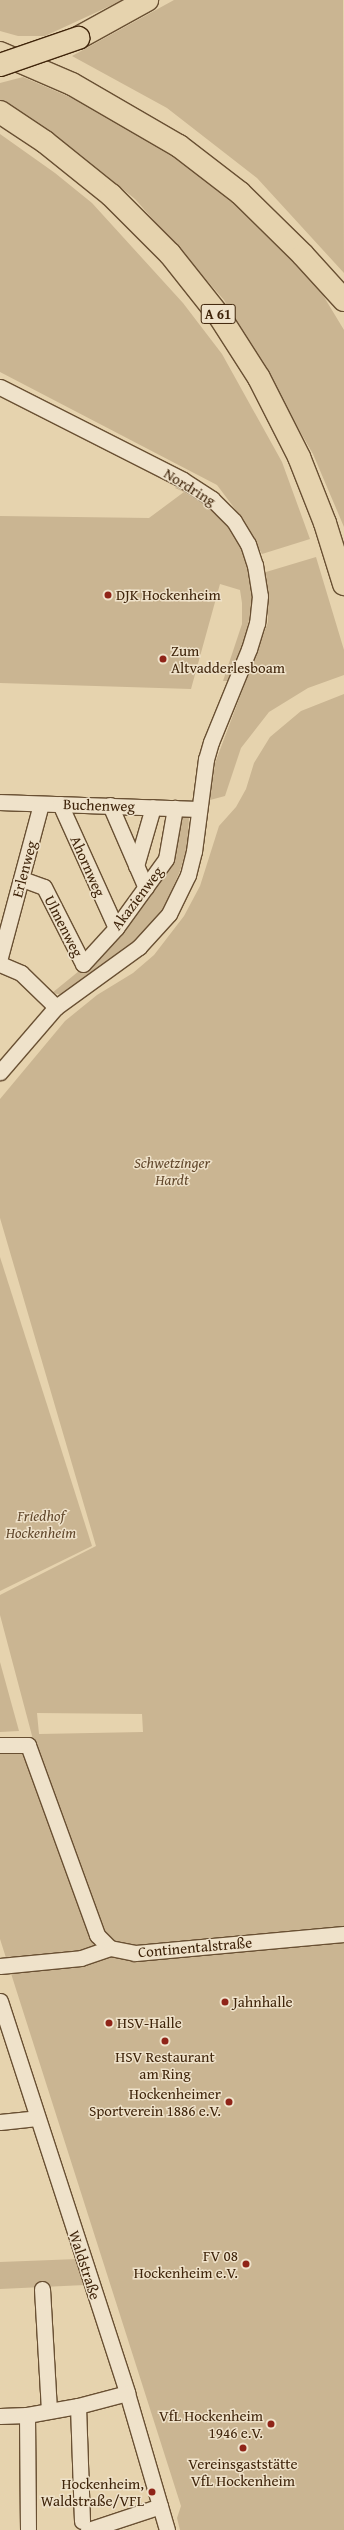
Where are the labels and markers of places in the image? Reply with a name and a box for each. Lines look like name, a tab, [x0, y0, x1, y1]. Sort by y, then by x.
place label: DJK Hockenheim	[116, 586, 221, 604]
marker: DJK Hockenheim	[103, 590, 113, 600]
place label: Zum Altvadderlesboam	[171, 641, 285, 676]
marker: Zum Altvadderlesboam	[158, 654, 168, 664]
place label: Jahnhalle	[233, 1993, 293, 2011]
marker: Jahnhalle	[220, 1997, 230, 2007]
place label: HSV-Halle	[117, 2014, 182, 2032]
marker: HSV-Halle	[104, 2018, 114, 2028]
marker: HSV Restaurant am Ring	[160, 2036, 170, 2046]
place label: HSV Restaurant am Ring	[115, 2047, 215, 2082]
place label: Hockenheimer Sportverein 1886 e.V.	[89, 2084, 221, 2119]
marker: Hockenheimer Sportverein 1886 e.V.	[224, 2097, 234, 2107]
place label: FV 08 Hockenheim e.V.	[134, 2246, 238, 2281]
marker: FV 08 Hockenheim e.V.	[241, 2259, 251, 2269]
place label: VfL Hockenheim 1946 e.V.	[159, 2406, 263, 2441]
marker: VfL Hockenheim 1946 e.V.	[266, 2419, 276, 2429]
marker: Vereinsgaststätte VfL Hockenheim	[238, 2443, 248, 2453]
place label: Vereinsgaststätte VfL Hockenheim	[188, 2454, 298, 2489]
place label: Hockenheim, Waldstraße/VFL	[41, 2474, 144, 2509]
marker: Hockenheim, Waldstraße/VFL	[147, 2487, 157, 2497]

